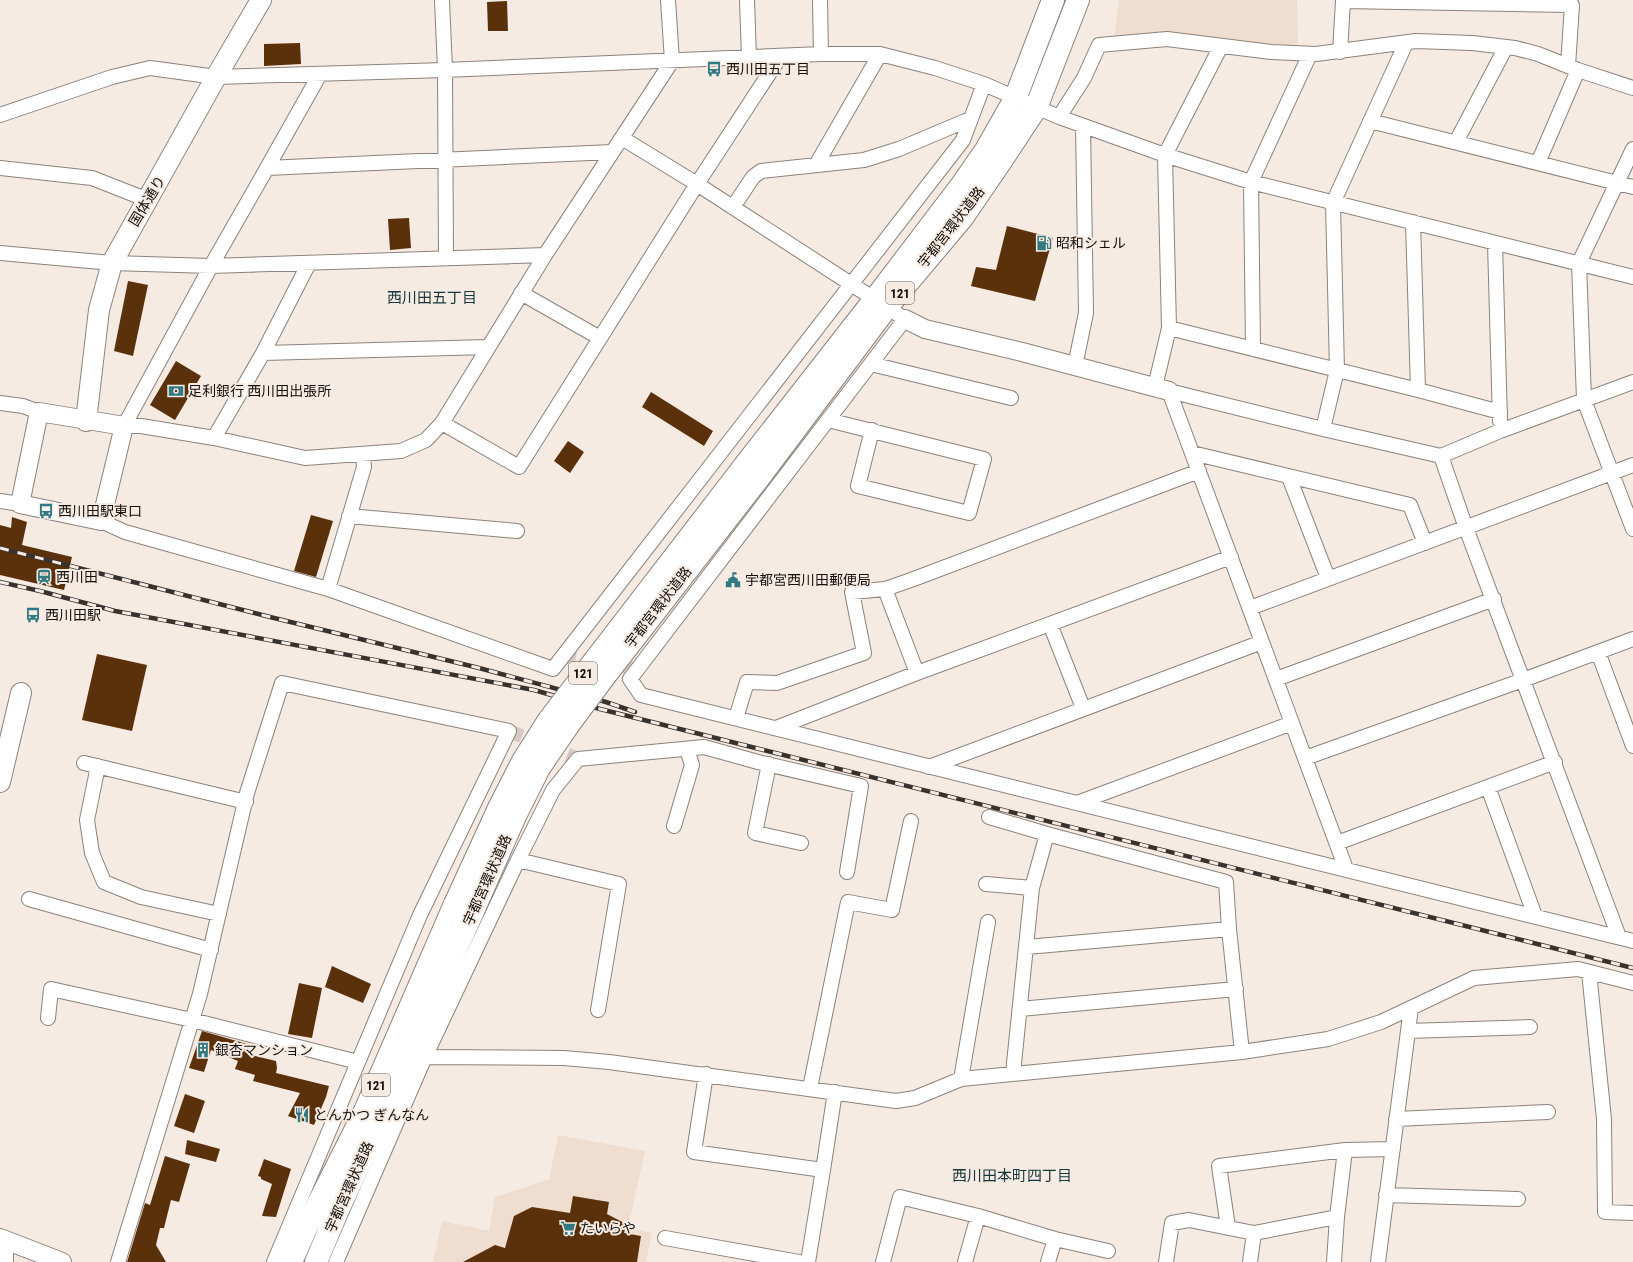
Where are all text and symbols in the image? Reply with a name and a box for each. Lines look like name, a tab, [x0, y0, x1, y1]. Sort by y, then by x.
bus stop icon: 西川田五丁目	[705, 60, 723, 78]
place label: 西川田五丁目	[726, 61, 810, 77]
street label: 国体通り	[126, 173, 168, 229]
street label: 宇都宮環状道路	[915, 183, 987, 271]
fuel station icon: 昭和シェル	[1035, 234, 1053, 252]
place label: 昭和シェル	[1056, 235, 1126, 251]
road number: 121	[886, 282, 914, 304]
district label: 西川田五丁目	[387, 289, 477, 307]
bank icon: 足利銀行 西川田出張所	[167, 382, 185, 400]
place label: 足利銀行 西川田出張所	[188, 383, 331, 399]
bus stop icon: 西川田駅東口	[37, 502, 55, 520]
place label: 西川田駅東口	[58, 503, 142, 519]
street label: 宇都宮環状道路	[622, 563, 694, 651]
station icon: 西川田	[35, 568, 53, 586]
place label: 西川田	[56, 569, 98, 585]
public building icon: 宇都宮西川田郵便局	[724, 571, 742, 589]
place label: 宇都宮西川田郵便局	[745, 572, 871, 588]
bus stop icon: 西川田駅	[24, 606, 42, 624]
place label: 西川田駅	[45, 607, 101, 623]
road number: 121	[569, 662, 597, 684]
street label: 宇都宮環状道路	[460, 832, 514, 928]
building icon: 銀杏マンション	[194, 1041, 212, 1059]
place label: 銀杏マンション	[215, 1042, 313, 1058]
road number: 121	[362, 1074, 390, 1096]
restaurant icon: とんかつ ぎんなん	[293, 1106, 311, 1124]
place label: とんかつ ぎんなん	[314, 1107, 429, 1123]
street label: 宇都宮環状道路	[322, 1139, 376, 1235]
district label: 西川田本町四丁目	[952, 1167, 1072, 1185]
supermarket icon: たいらや	[559, 1219, 577, 1237]
place label: たいらや	[580, 1220, 636, 1236]

